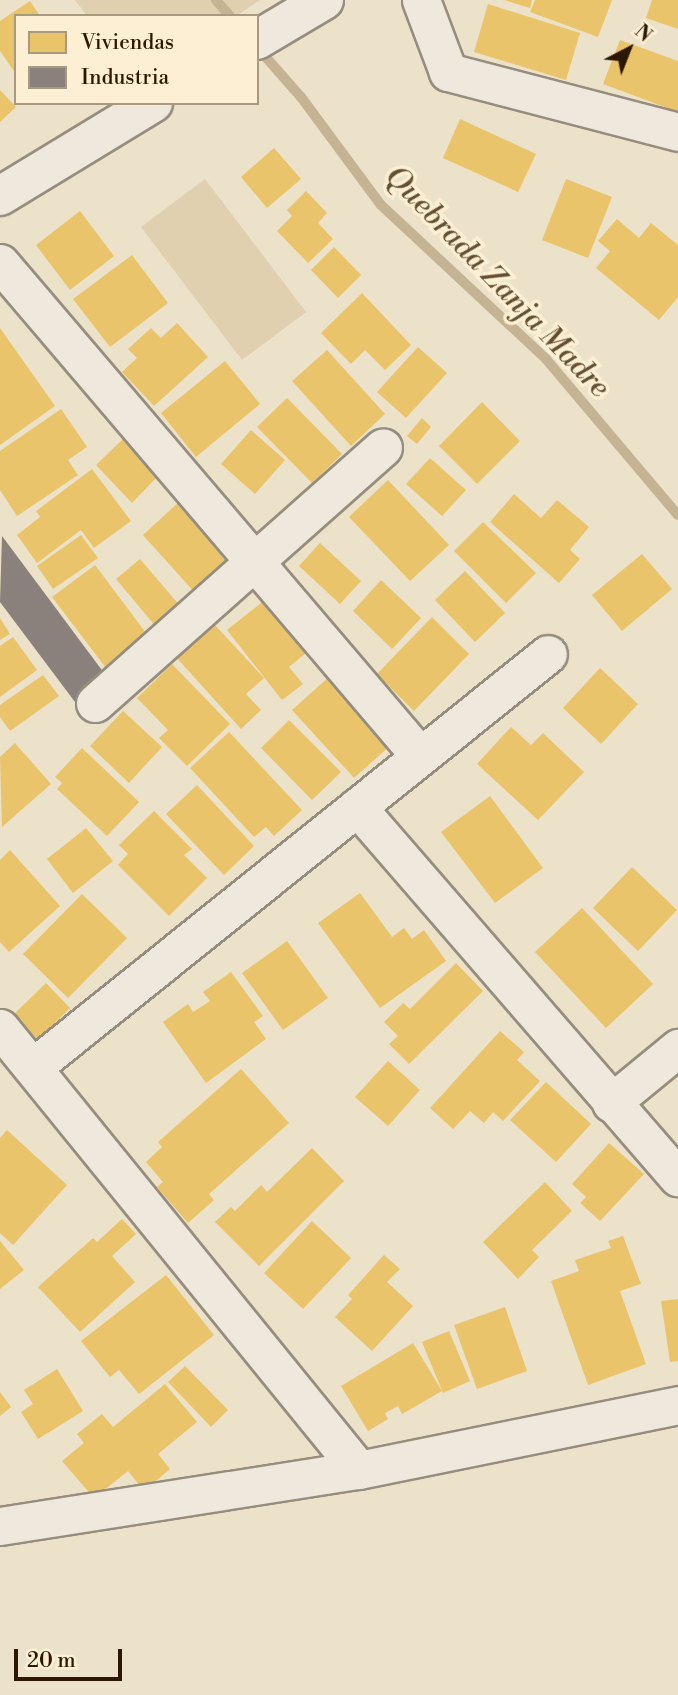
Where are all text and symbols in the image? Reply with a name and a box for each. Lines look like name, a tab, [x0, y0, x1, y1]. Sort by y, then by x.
legend	[14, 14, 259, 105]
north arrow	[594, 14, 664, 84]
text: N	[629, 19, 657, 47]
text: Viviendas	[81, 30, 174, 56]
text: Industria	[81, 65, 169, 91]
water label: Quebrada Zanja Madre	[377, 159, 617, 405]
scale bar	[18, 1636, 126, 1680]
text: 20 m	[27, 1648, 76, 1674]

